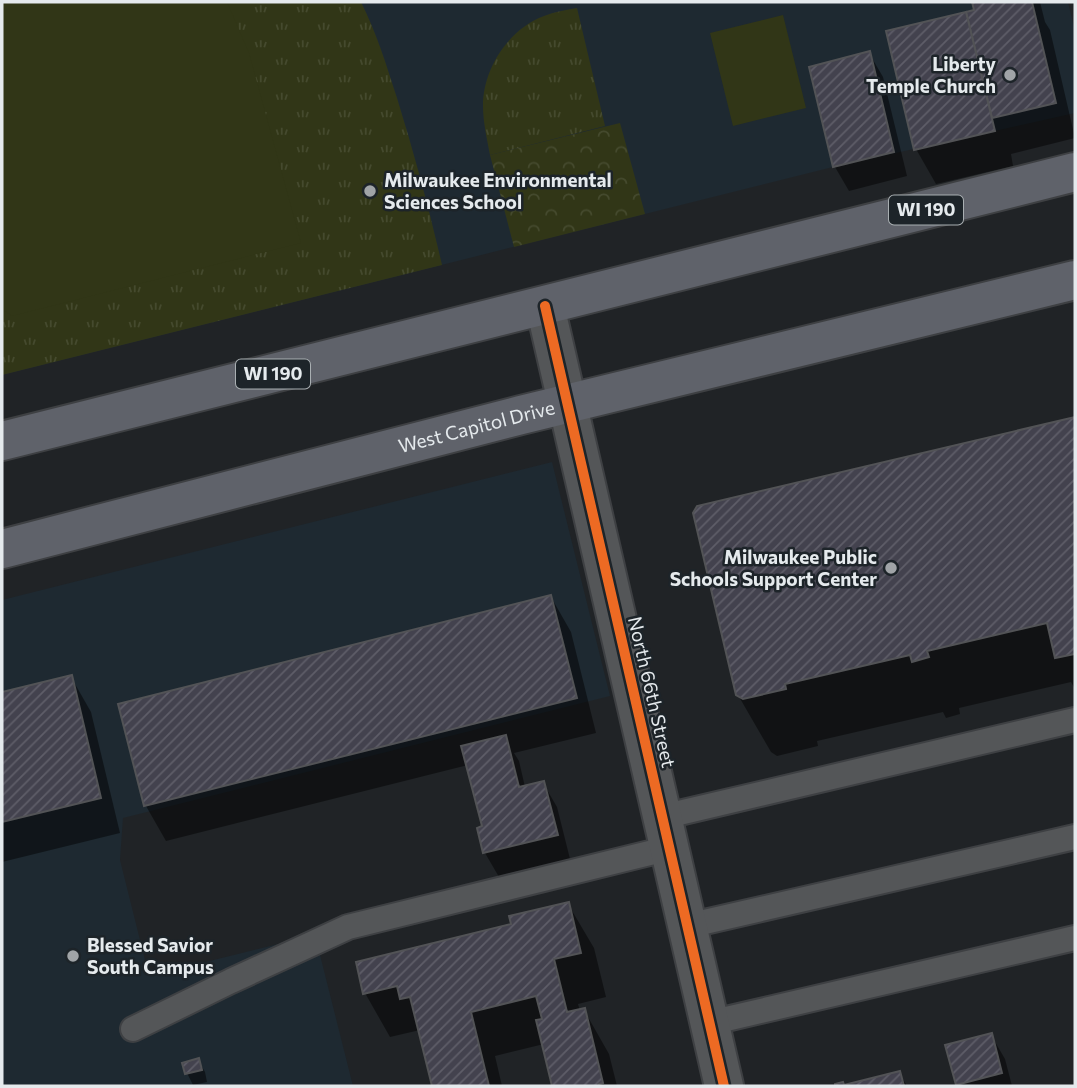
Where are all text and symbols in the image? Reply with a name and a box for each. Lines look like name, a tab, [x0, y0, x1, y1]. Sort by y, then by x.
place label: Liberty Temple Church	[866, 52, 997, 97]
marker: Liberty Temple Church	[1002, 67, 1018, 83]
place label: Milwaukee Environmental Sciences School	[384, 168, 612, 213]
marker: Milwaukee Environmental Sciences School	[362, 183, 378, 199]
road number: WI 190	[889, 196, 963, 224]
road number: WI 190	[236, 360, 310, 388]
street label: West Capitol Drive	[396, 395, 557, 457]
place label: Milwaukee Public Schools Support Center	[670, 545, 877, 590]
marker: Milwaukee Public Schools Support Center	[883, 560, 899, 576]
street label: North 66th Street	[624, 614, 681, 770]
place label: Blessed Savior South Campus	[87, 933, 214, 978]
marker: Blessed Savior South Campus	[65, 948, 81, 964]

